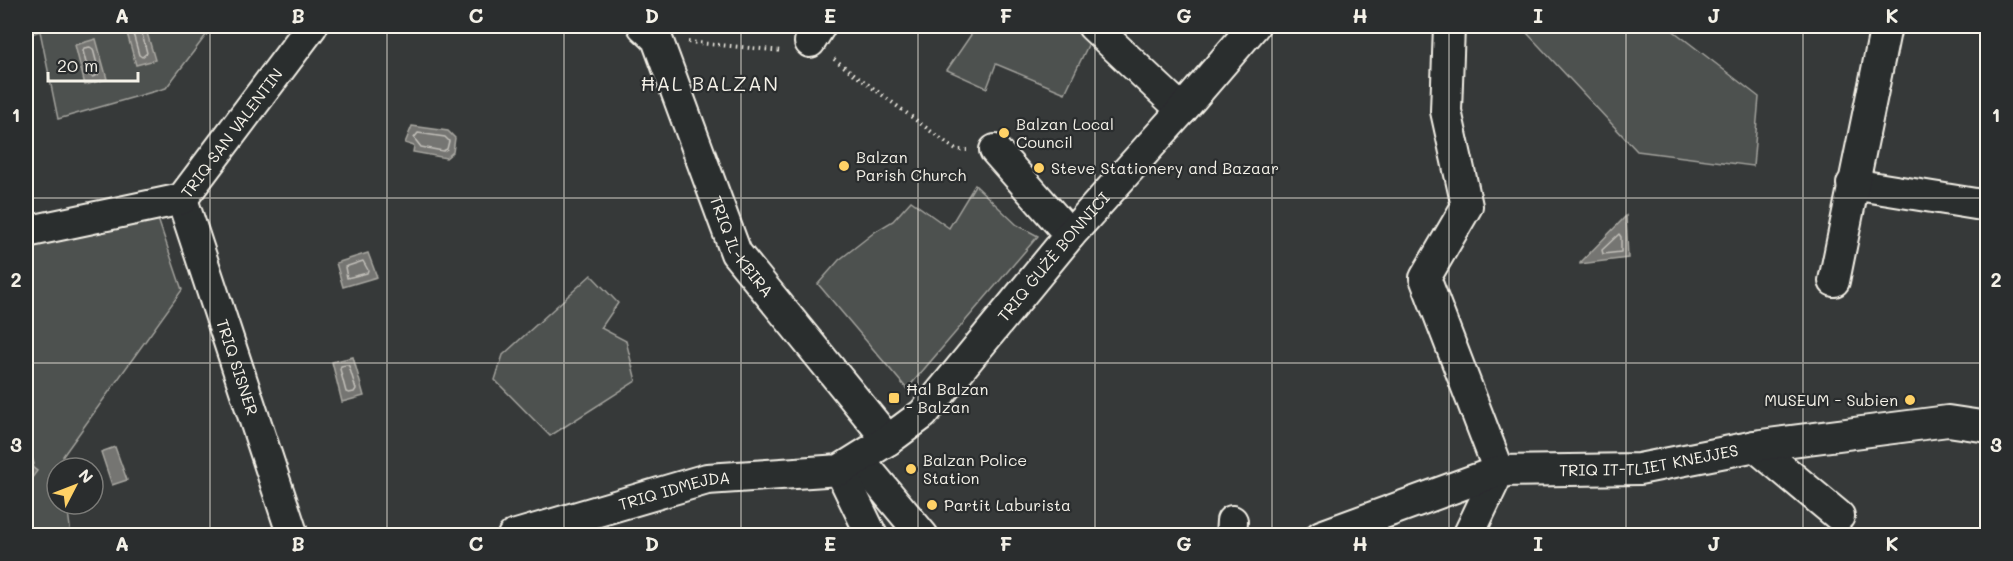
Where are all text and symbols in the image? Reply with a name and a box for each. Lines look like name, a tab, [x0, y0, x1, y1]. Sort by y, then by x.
text: A	[115, 2, 129, 28]
text: B	[291, 2, 305, 28]
text: C	[469, 2, 484, 28]
text: D	[645, 2, 659, 28]
text: E	[824, 2, 836, 28]
text: F	[1000, 2, 1013, 28]
text: G	[1176, 2, 1192, 28]
text: H	[1352, 2, 1368, 28]
text: I	[1533, 2, 1543, 28]
text: J	[1707, 2, 1721, 28]
text: K	[1885, 2, 1899, 28]
scale bar	[48, 45, 138, 83]
text: 20 m	[57, 53, 98, 77]
street label: TRIQ SAN VALENTIN	[176, 64, 287, 202]
district label: ĦAL BALZAN	[640, 70, 780, 96]
text: 1	[12, 101, 20, 127]
text: 1	[1992, 101, 2000, 127]
place label: Balzan Local Council	[1016, 113, 1114, 152]
marker: Balzan Local Council	[997, 126, 1011, 140]
place label: Balzan Parish Church	[856, 146, 966, 185]
place label: Steve Stationery and Bazaar	[1051, 157, 1279, 178]
marker: Balzan Parish Church	[837, 159, 851, 173]
marker: Steve Stationery and Bazaar	[1032, 161, 1046, 175]
street label: TRIQ ĠUŻÈ BONNICI	[992, 187, 1114, 326]
street label: TRIQ IL-KBIRA	[706, 193, 778, 301]
text: 2	[10, 266, 22, 292]
text: 2	[1990, 266, 2002, 292]
street label: TRIQ SISNER	[212, 316, 263, 418]
place label: Ħal Balzan - Balzan	[906, 378, 988, 417]
place label: MUSEUM - Subien	[1764, 389, 1898, 410]
marker: Ħal Balzan - Balzan	[887, 391, 901, 405]
marker: MUSEUM - Subien	[1903, 393, 1917, 407]
text: 3	[10, 431, 22, 457]
text: 3	[1990, 431, 2002, 457]
street label: TRIQ IT-TLIET KNEJJES	[1559, 439, 1740, 480]
place label: Balzan Police Station	[923, 449, 1027, 488]
north arrow	[45, 456, 105, 516]
marker: Balzan Police Station	[904, 462, 918, 476]
text: N	[75, 464, 98, 487]
street label: TRIQ IDMEJDA	[616, 466, 731, 514]
place label: Partit Laburista	[944, 494, 1071, 515]
marker: Partit Laburista	[925, 498, 939, 512]
text: A	[115, 530, 129, 556]
text: B	[291, 530, 305, 556]
text: C	[469, 530, 484, 556]
text: D	[645, 530, 659, 556]
text: E	[824, 530, 836, 556]
text: F	[1000, 530, 1013, 556]
text: G	[1176, 530, 1192, 556]
text: H	[1352, 530, 1368, 556]
text: I	[1533, 530, 1543, 556]
text: J	[1707, 530, 1721, 556]
text: K	[1885, 530, 1899, 556]

